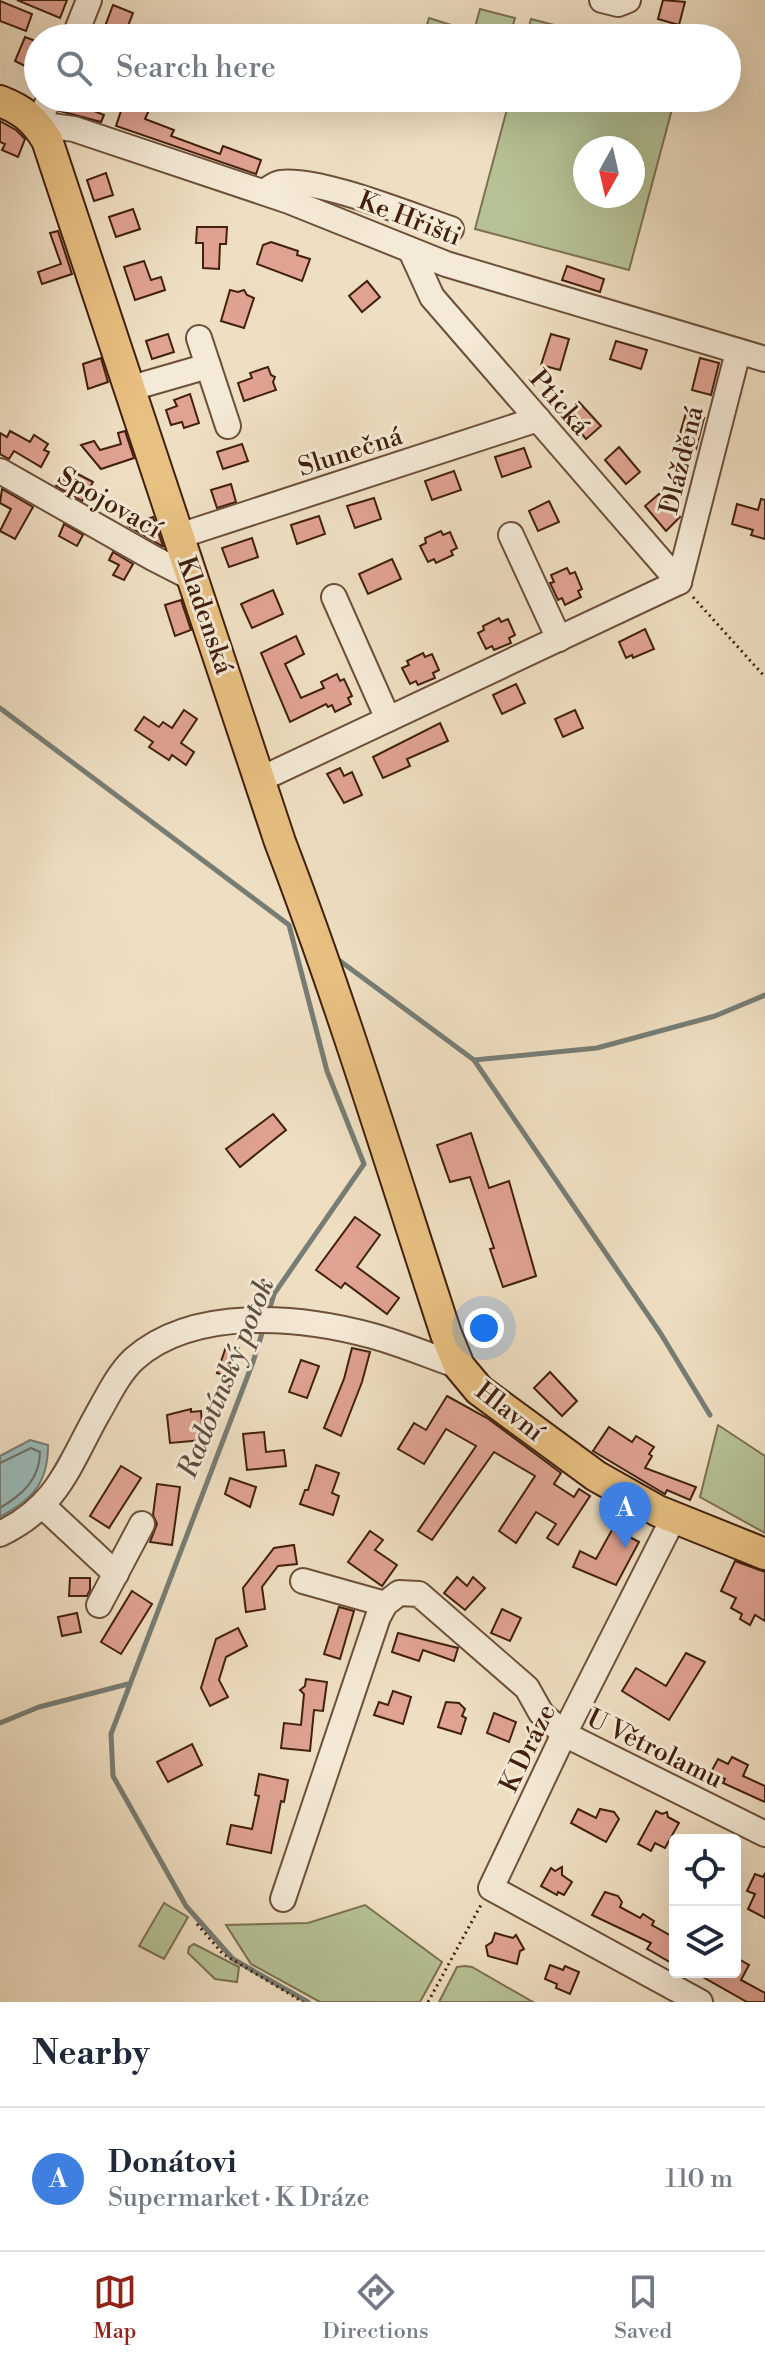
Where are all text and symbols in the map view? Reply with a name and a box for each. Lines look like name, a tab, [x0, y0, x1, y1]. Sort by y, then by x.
search box	[24, 24, 741, 112]
icon: search	[52, 46, 96, 90]
text: Search here	[116, 49, 276, 87]
north arrow	[573, 136, 645, 208]
street label: Ke Hřišti	[354, 185, 466, 253]
street label: Ptická	[522, 363, 597, 443]
street label: Dlážděná	[653, 402, 711, 518]
street label: Slunečná	[294, 420, 407, 484]
street label: Spojovací	[52, 460, 168, 546]
street label: Kladenská	[170, 552, 240, 679]
water label: Radotínský potok	[170, 1272, 283, 1484]
your location	[464, 1308, 504, 1348]
street label: Hlavní	[469, 1375, 551, 1449]
pin: A	[599, 1482, 651, 1548]
street label: K Dráze	[493, 1699, 563, 1798]
street label: U Větrolamu	[581, 1702, 728, 1796]
map controls	[669, 1834, 741, 1978]
button: locate	[669, 1834, 741, 1906]
button: layers	[669, 1906, 741, 1978]
text: Nearby	[32, 2033, 150, 2075]
text: Donátovi	[108, 2144, 237, 2182]
text: A	[49, 2163, 67, 2195]
text: 110 m	[665, 2163, 733, 2195]
text: Supermarket · K Dráze	[108, 2182, 370, 2214]
tab: Map	[93, 2270, 137, 2345]
tab: Directions	[323, 2270, 429, 2345]
tab: Saved	[614, 2270, 672, 2345]

